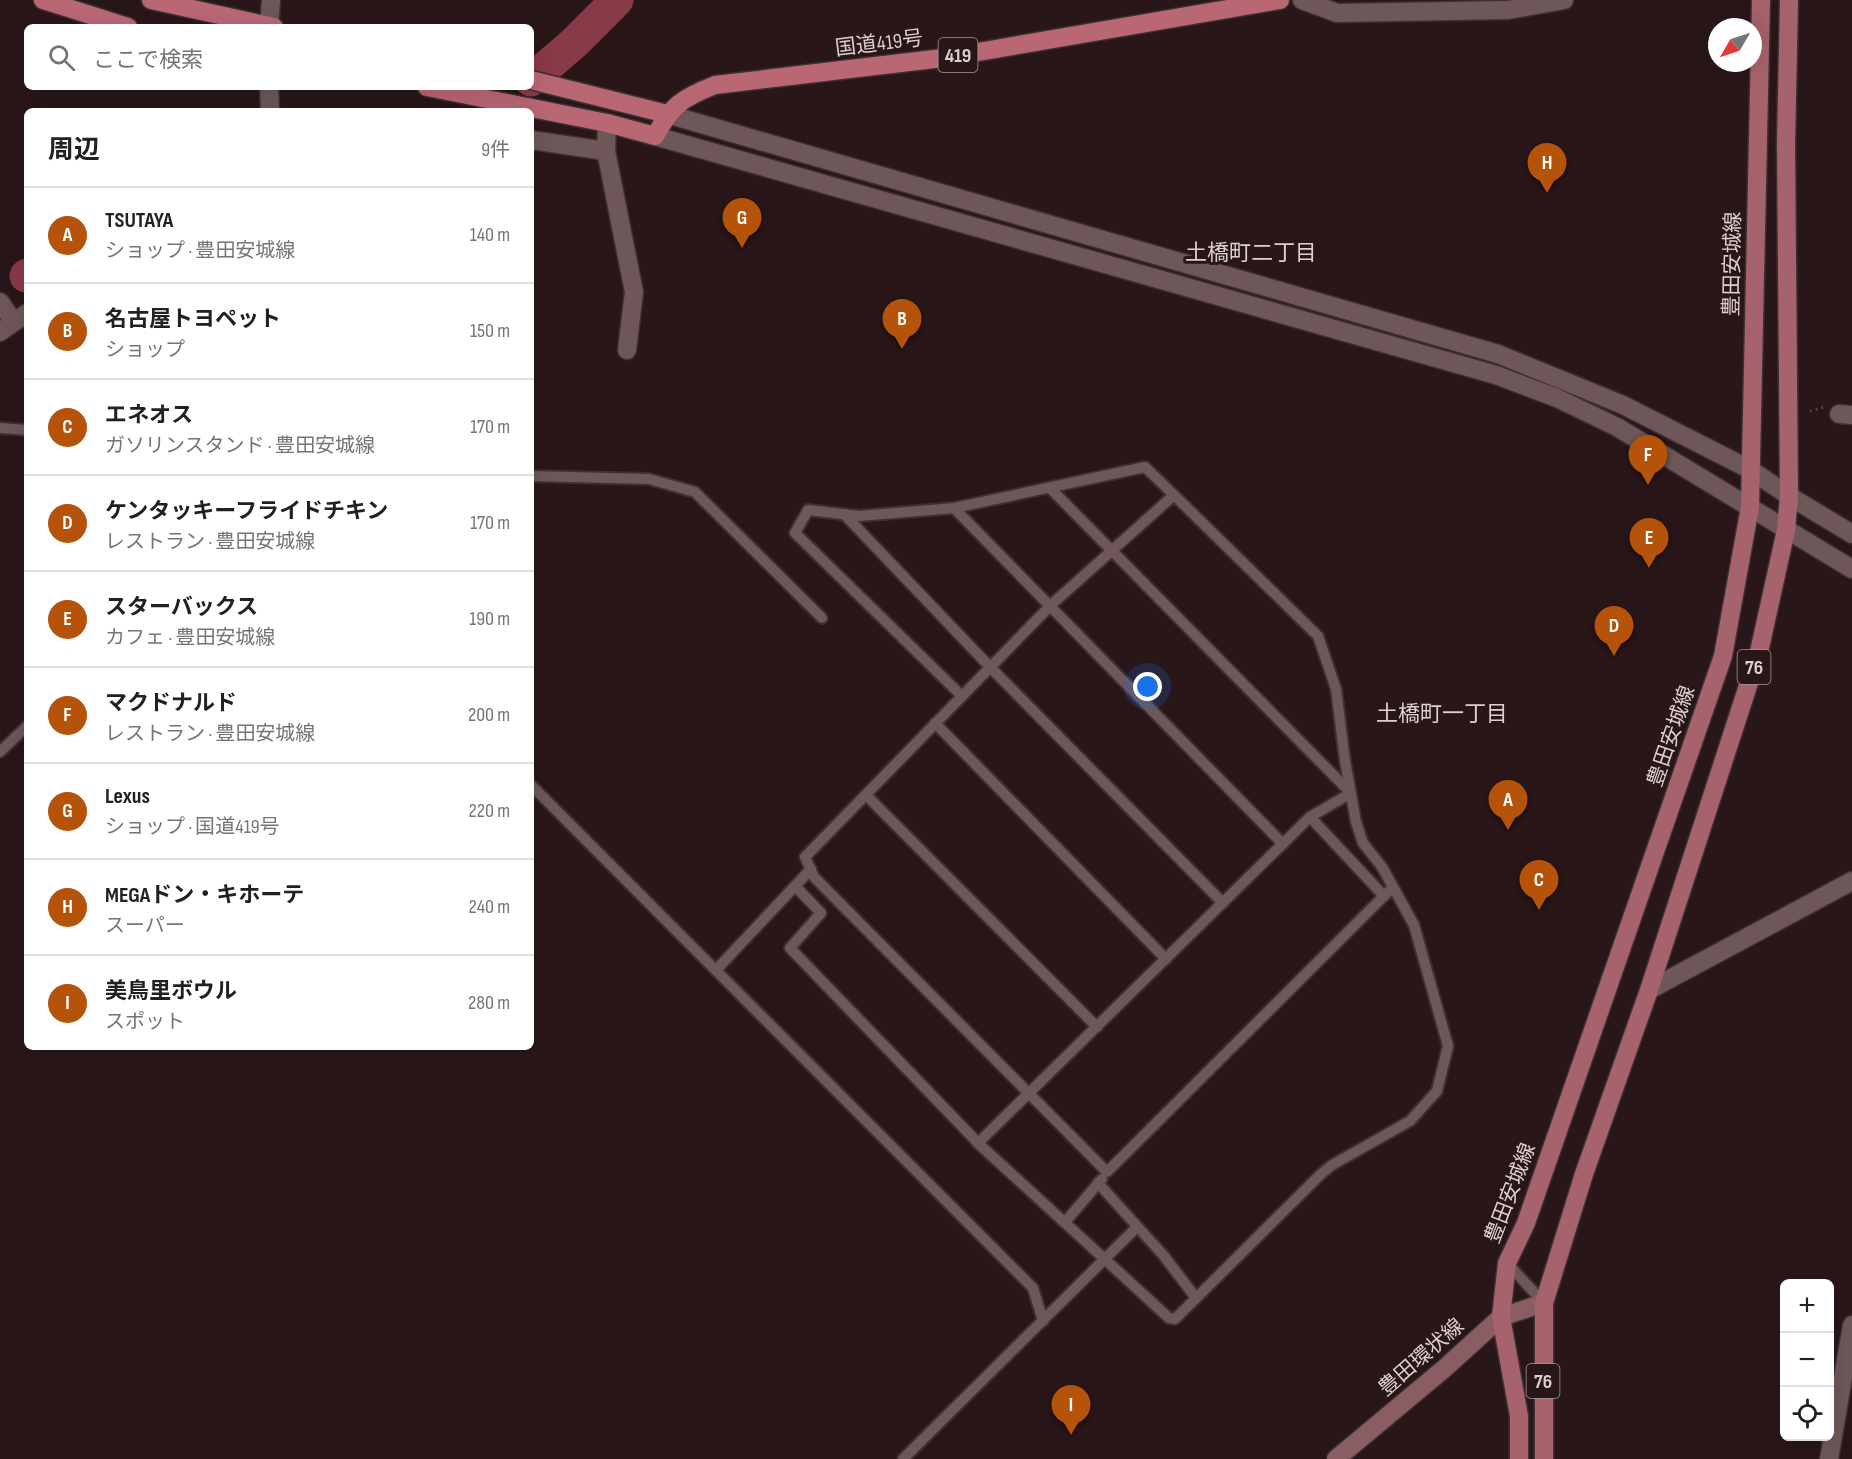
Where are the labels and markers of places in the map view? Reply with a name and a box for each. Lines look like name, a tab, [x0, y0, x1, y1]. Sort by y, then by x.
pin: H	[1528, 144, 1566, 193]
pin: G	[722, 198, 762, 248]
pin: B	[882, 300, 922, 349]
pin: F	[1628, 436, 1668, 485]
pin: E	[1630, 518, 1668, 568]
pin: D	[1594, 606, 1634, 656]
pin: A	[1488, 780, 1528, 830]
pin: C	[1520, 860, 1558, 910]
pin: I	[1052, 1386, 1090, 1435]

